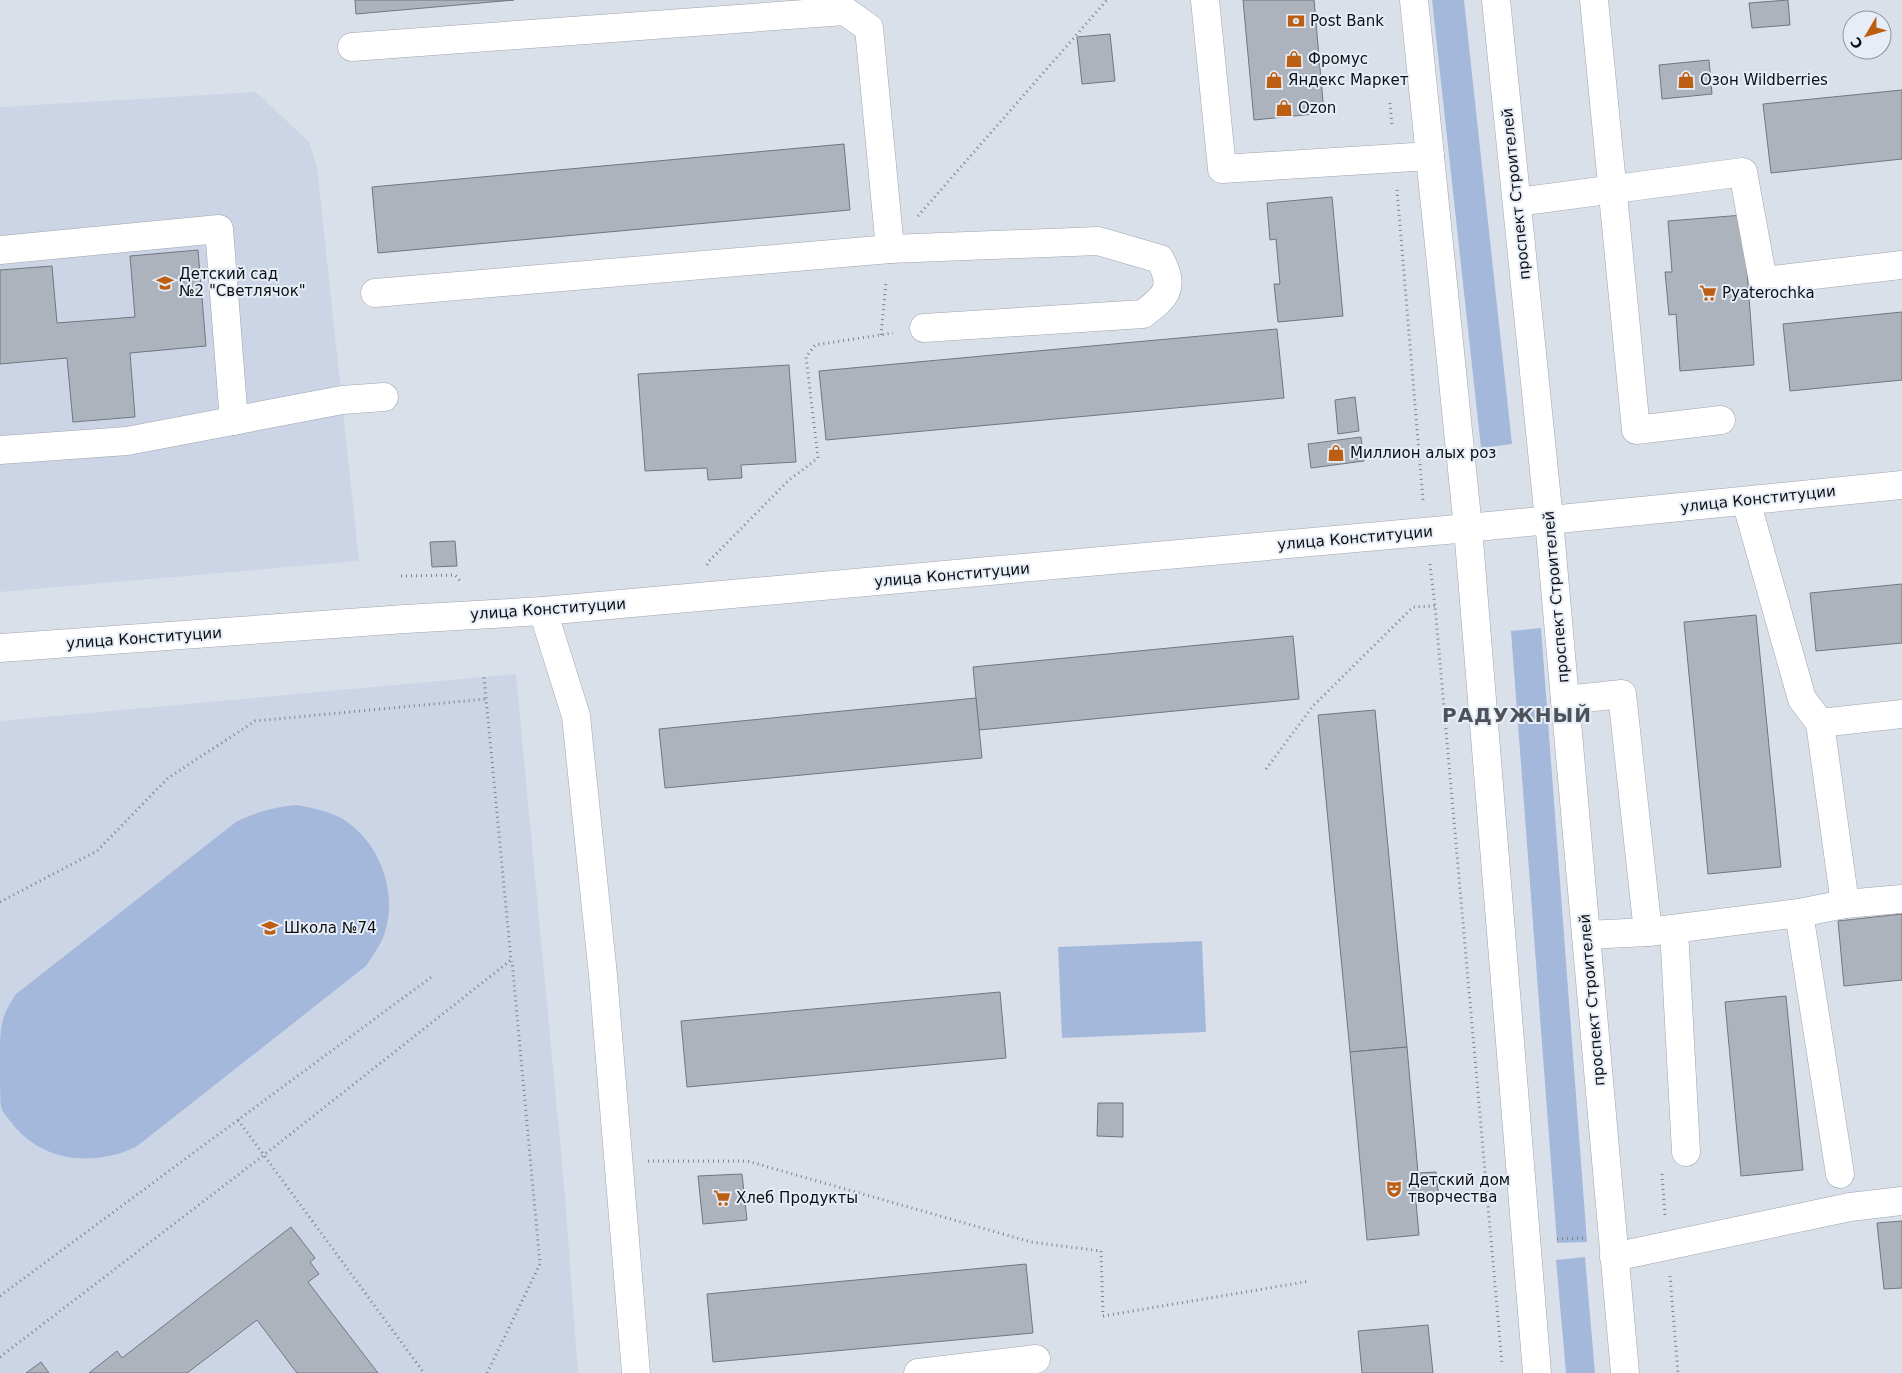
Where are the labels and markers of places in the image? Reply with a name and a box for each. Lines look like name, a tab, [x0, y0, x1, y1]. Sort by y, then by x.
bank icon: Post Bank	[1286, 11, 1306, 31]
place label: Post Bank	[1310, 12, 1384, 30]
shop icon: Фромус	[1284, 49, 1304, 69]
place label: Фромус	[1308, 50, 1368, 68]
shop icon: Яндекс Маркет	[1264, 70, 1284, 90]
shop icon: Озон Wildberries	[1676, 70, 1696, 90]
place label: Яндекс Маркет	[1288, 71, 1409, 89]
place label: Озон Wildberries	[1700, 71, 1828, 89]
shop icon: Ozon	[1274, 98, 1294, 118]
place label: Ozon	[1298, 99, 1336, 117]
place label: Детский сад №2 "Светлячок"	[179, 265, 306, 300]
school or university icon: Детский сад №2 "Светлячок"	[155, 273, 175, 293]
supermarket icon: Pyaterochka	[1698, 283, 1718, 303]
place label: Pyaterochka	[1722, 284, 1815, 302]
shop icon: Миллион алых роз	[1326, 443, 1346, 463]
place label: Миллион алых роз	[1350, 444, 1496, 462]
school or university icon: Школа №74	[260, 918, 280, 938]
place label: Школа №74	[284, 919, 377, 937]
place label: Детский дом творчества	[1408, 1171, 1510, 1206]
theatre icon: Детский дом творчества	[1384, 1179, 1404, 1199]
supermarket icon: Хлеб Продукты	[712, 1188, 732, 1208]
place label: Хлеб Продукты	[736, 1189, 858, 1207]

